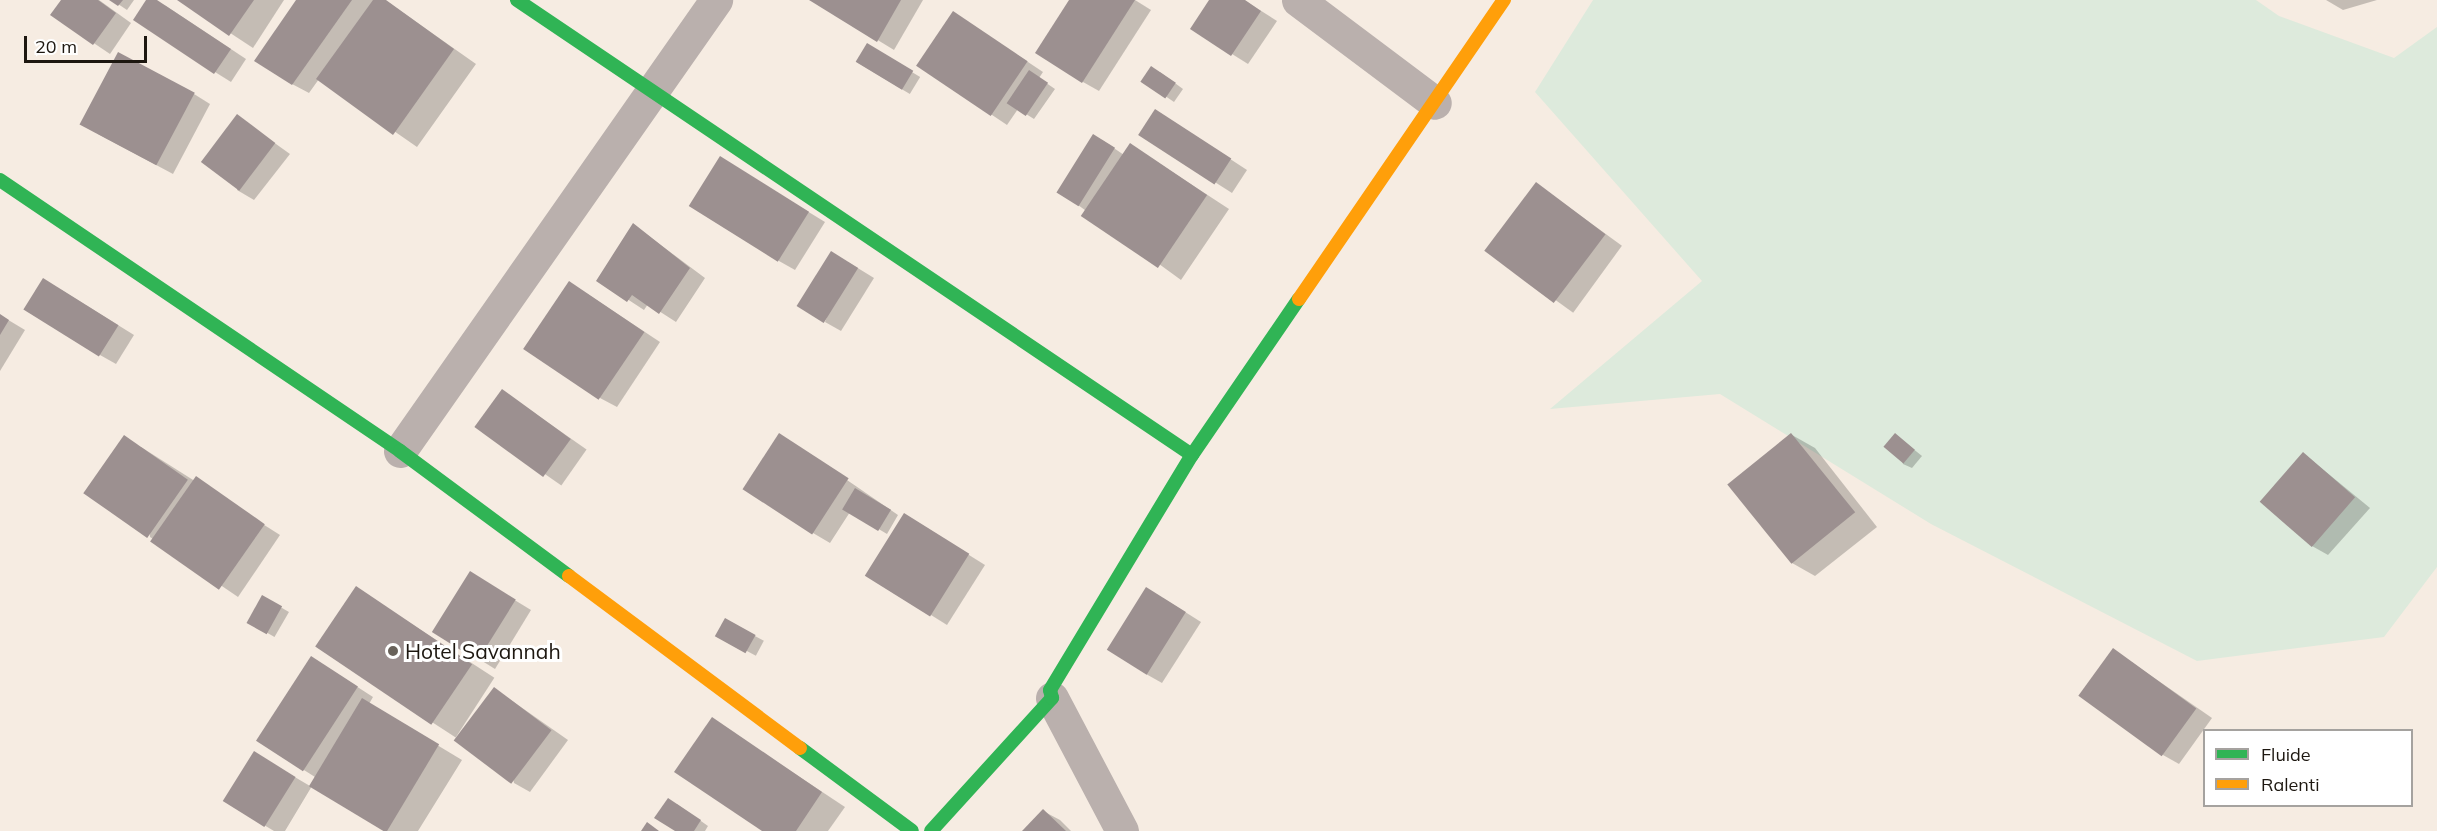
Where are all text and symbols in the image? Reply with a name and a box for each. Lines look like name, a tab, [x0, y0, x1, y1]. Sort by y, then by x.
scale bar	[27, 24, 150, 62]
text: 20 m	[35, 35, 77, 58]
place label: Hotel Savannah	[405, 638, 561, 664]
marker: Hotel Savannah	[386, 644, 400, 658]
legend	[2203, 729, 2413, 807]
text: Fluide	[2261, 743, 2311, 766]
text: Ralenti	[2261, 773, 2319, 796]

